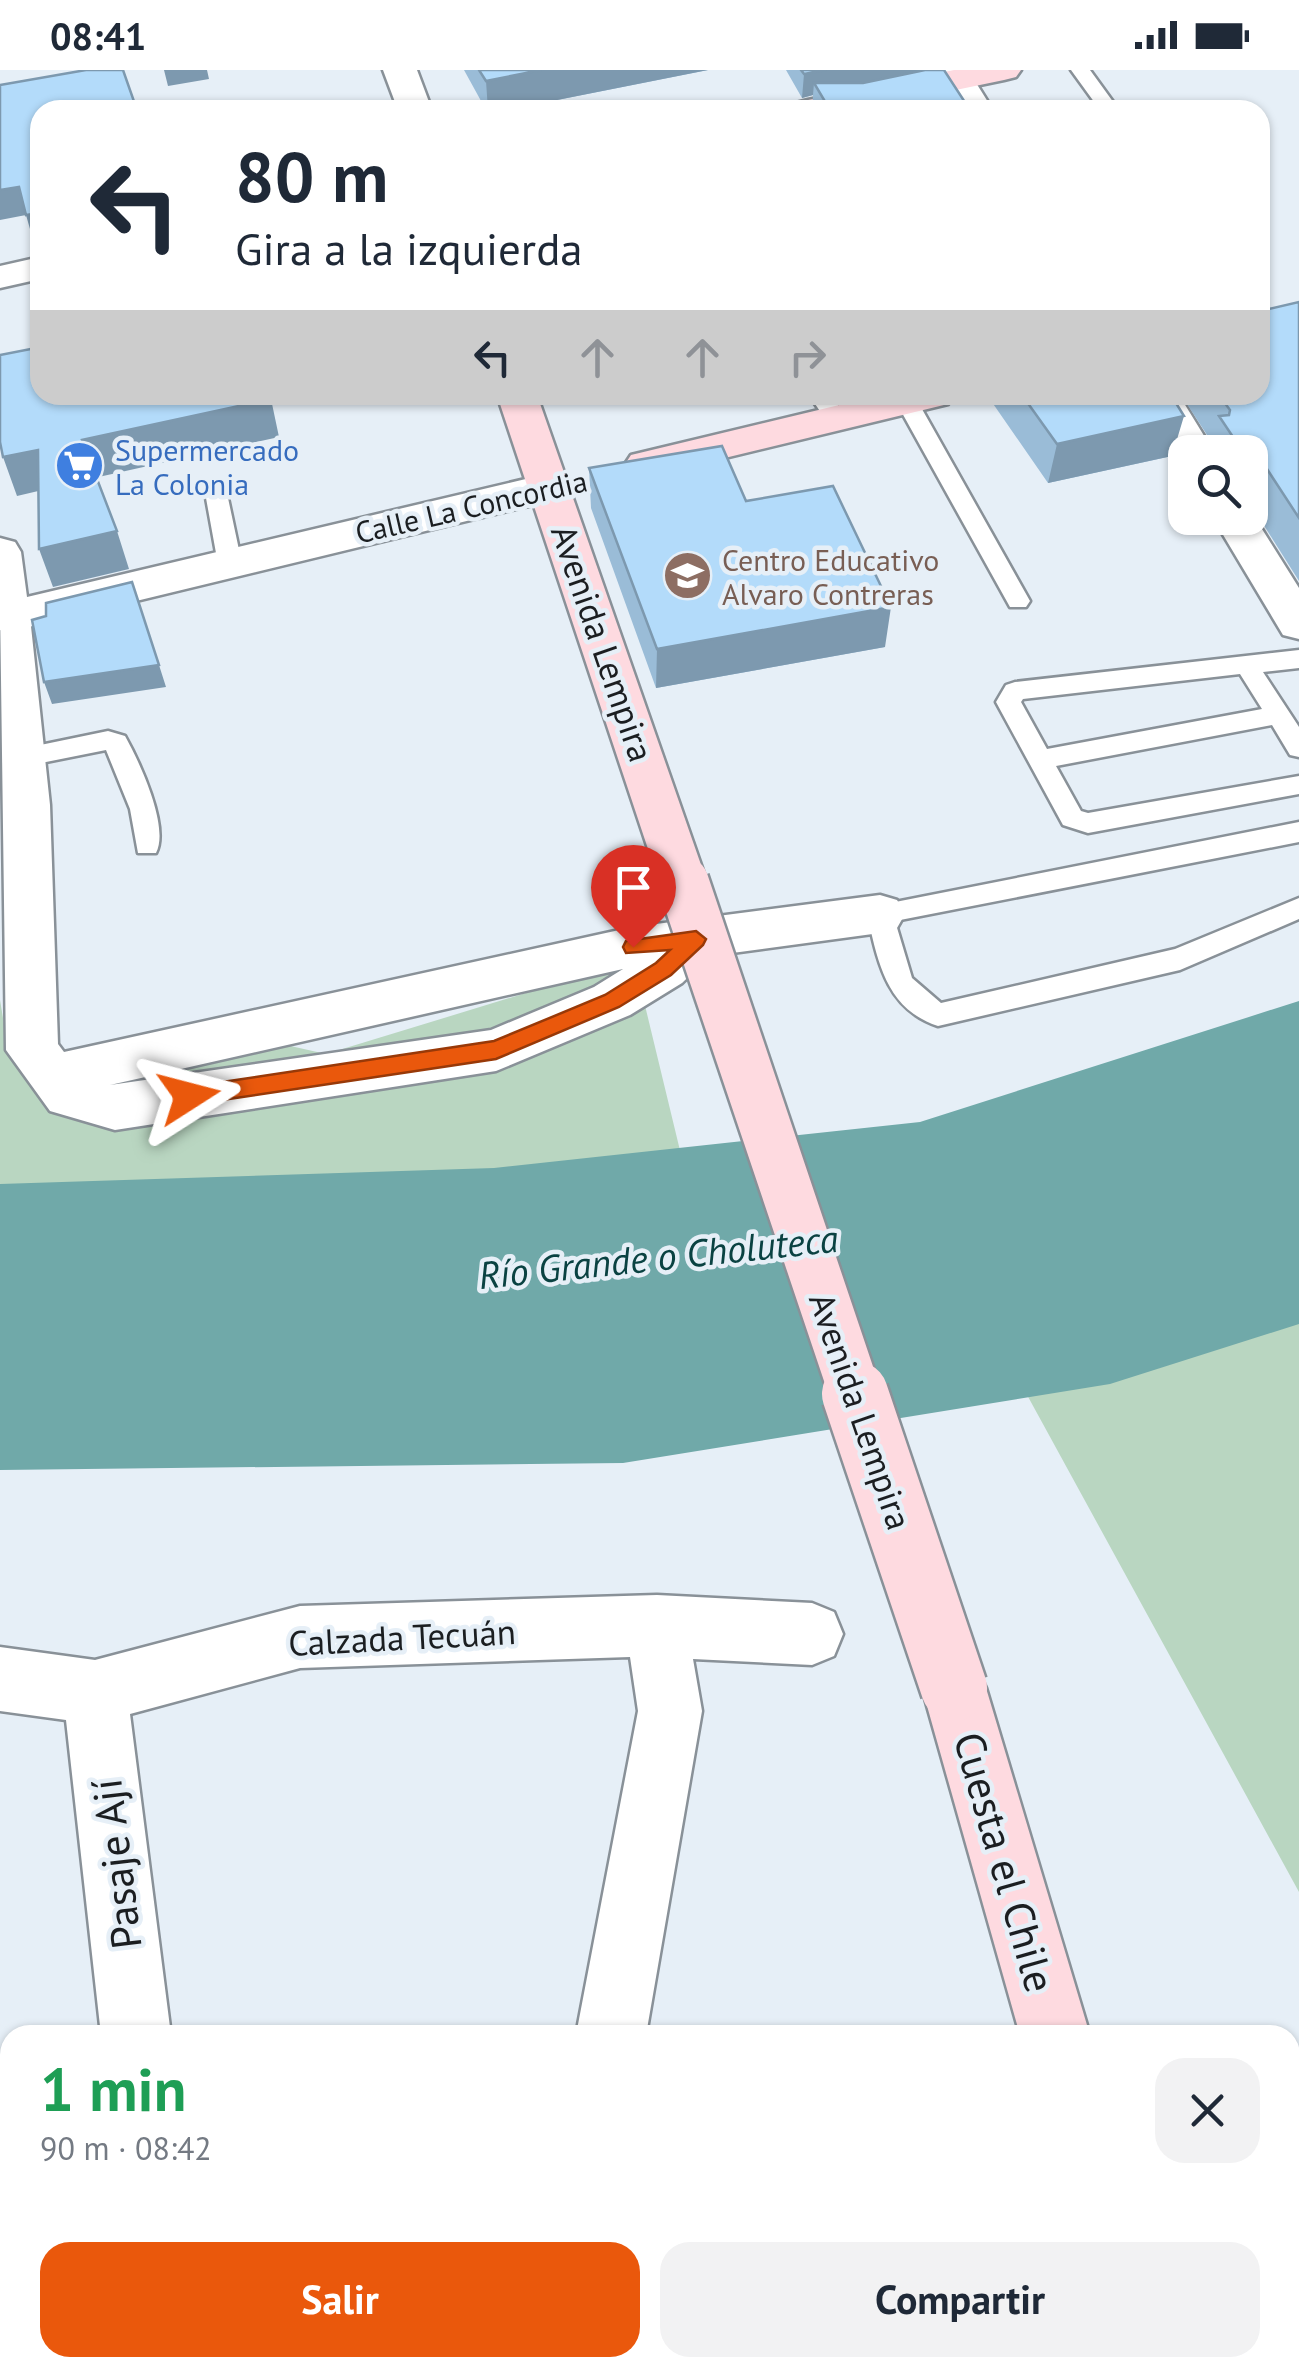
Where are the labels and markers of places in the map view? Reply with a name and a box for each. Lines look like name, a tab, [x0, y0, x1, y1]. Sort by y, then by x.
place label: Supermercado La Colonia	[115, 430, 299, 503]
supermarket icon: Supermercado La Colonia	[54, 440, 106, 492]
place label: Centro Educativo Alvaro Contreras	[722, 540, 939, 613]
school or university icon: Centro Educativo Alvaro Contreras	[661, 550, 713, 602]
pin	[591, 845, 676, 948]

